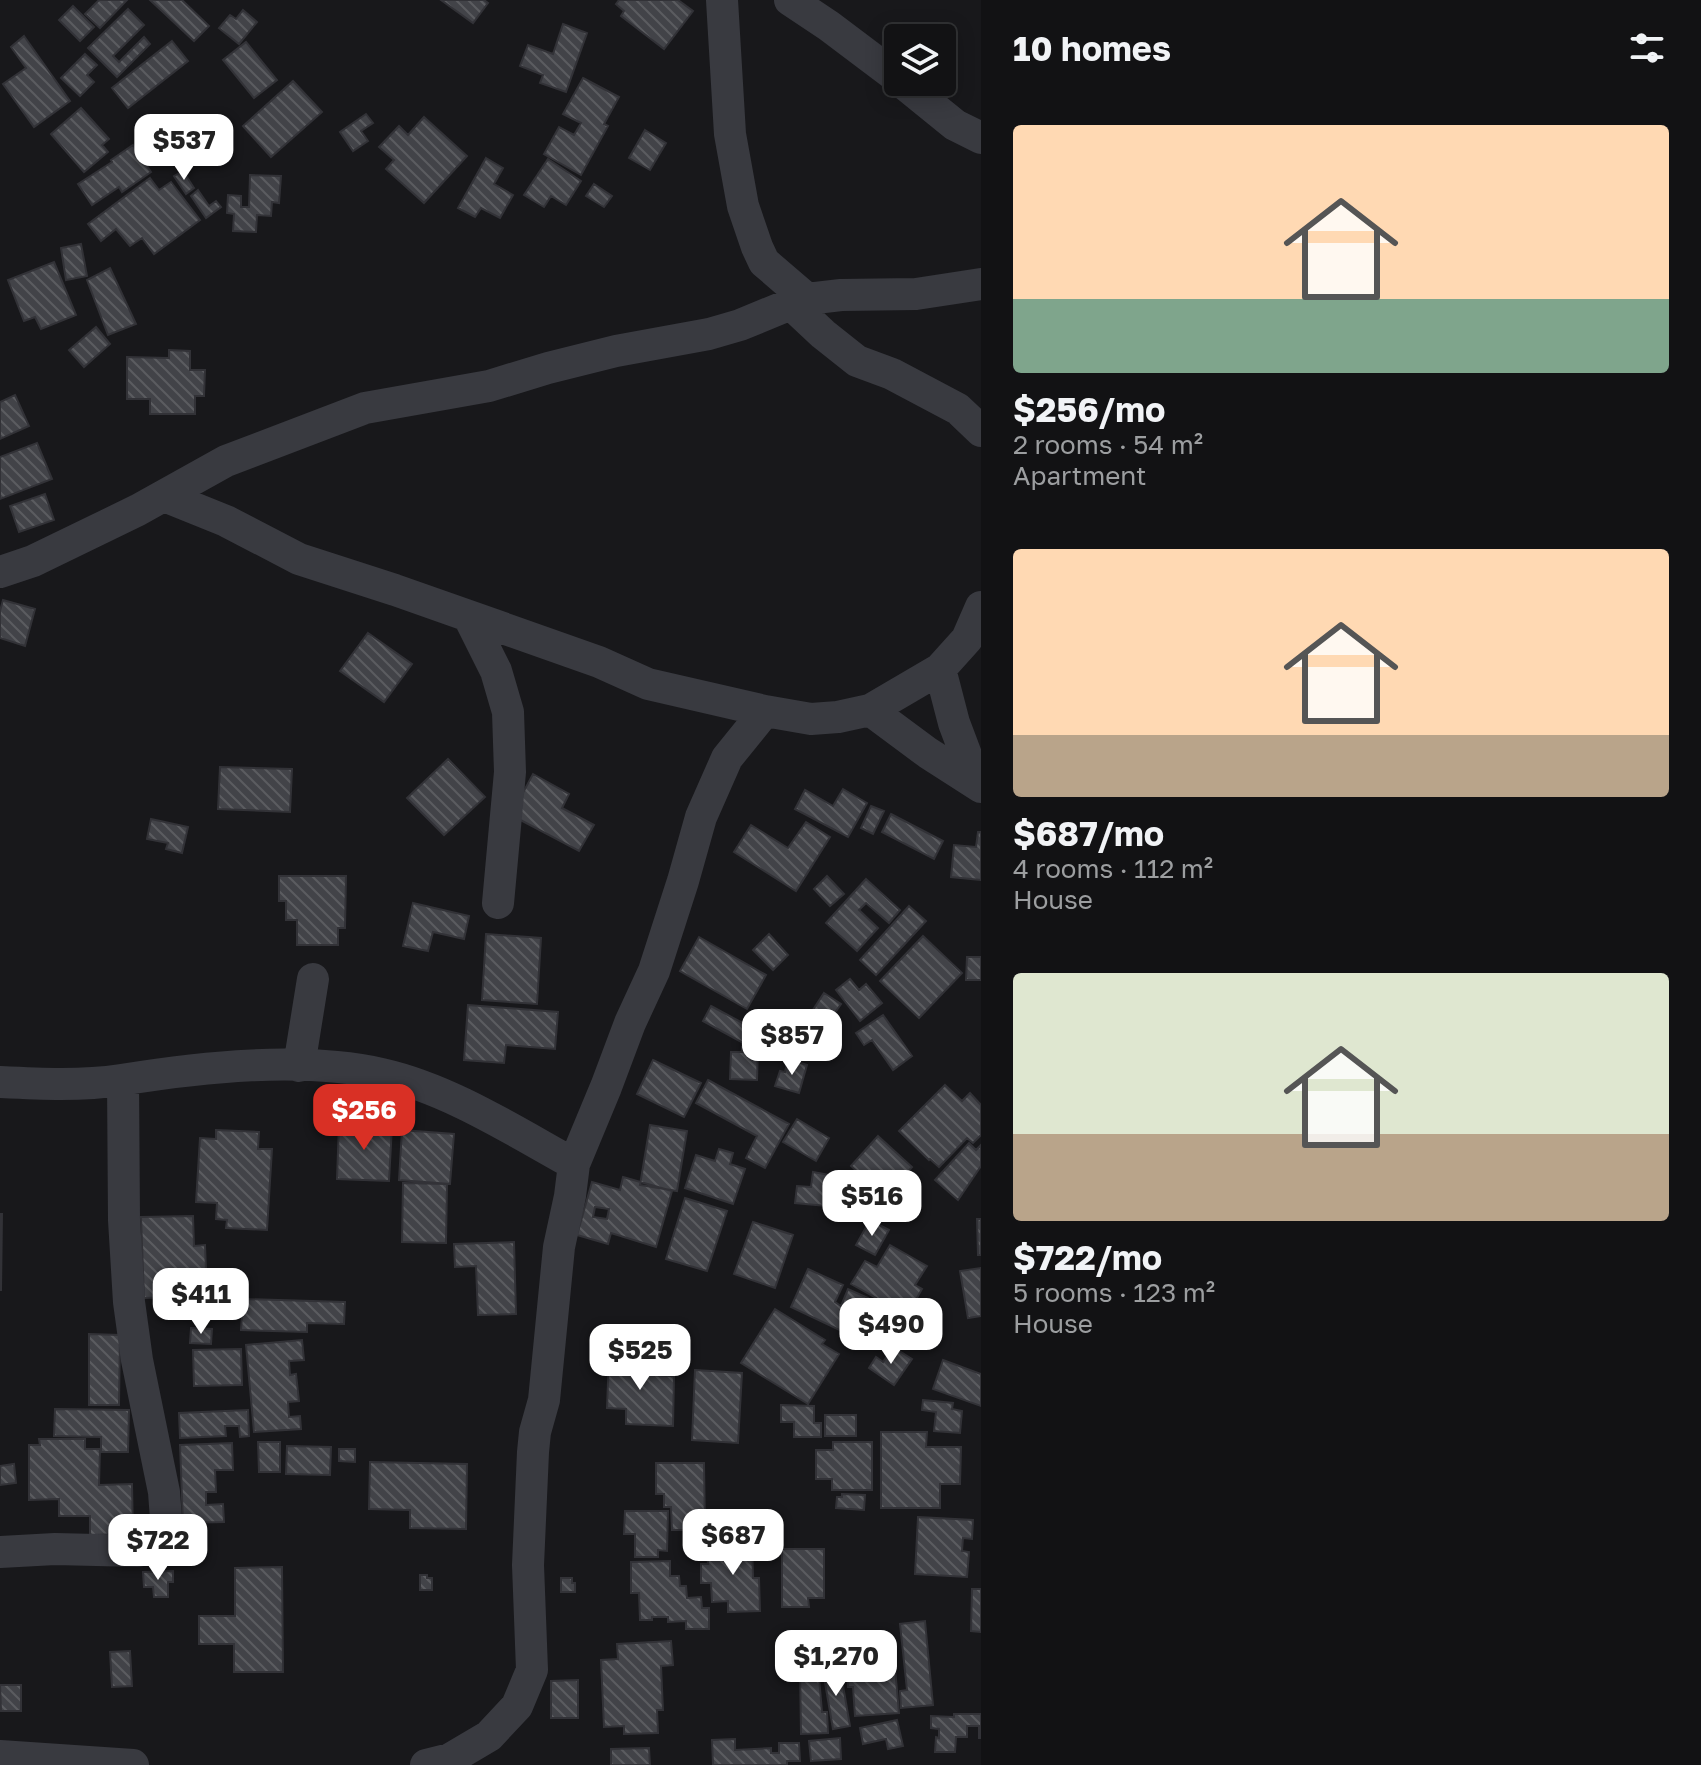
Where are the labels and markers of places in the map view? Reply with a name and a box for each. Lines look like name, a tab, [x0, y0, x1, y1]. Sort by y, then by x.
pin: $537	[137, 114, 231, 182]
pin: $857	[745, 1009, 839, 1077]
pin: $256	[317, 1084, 411, 1152]
pin: $516	[825, 1170, 919, 1238]
pin: $411	[154, 1268, 248, 1336]
pin: $490	[844, 1298, 938, 1366]
pin: $525	[593, 1324, 687, 1392]
pin: $687	[686, 1509, 780, 1577]
pin: $722	[111, 1514, 205, 1582]
pin: $1,270	[771, 1630, 901, 1698]

